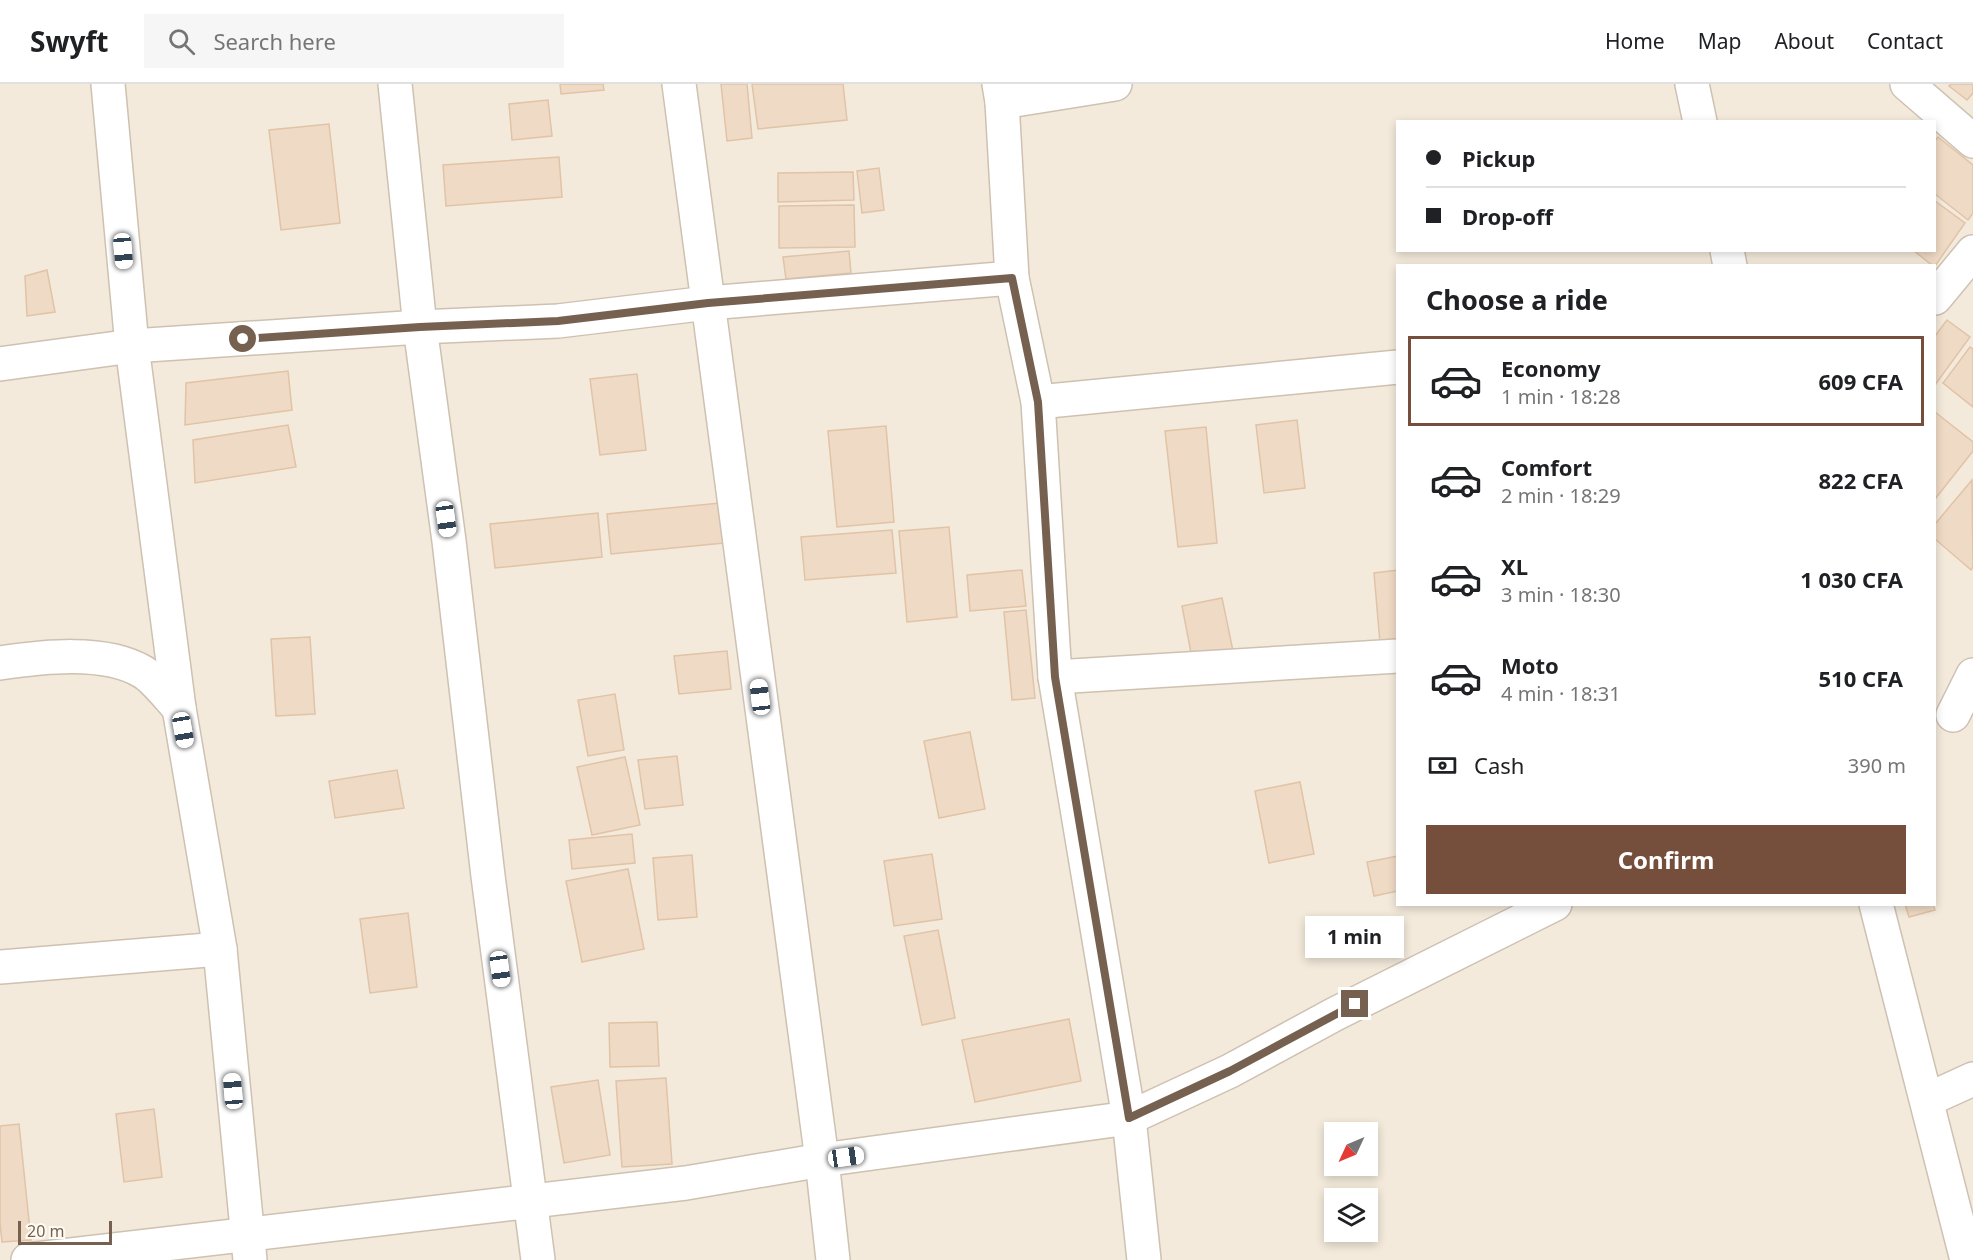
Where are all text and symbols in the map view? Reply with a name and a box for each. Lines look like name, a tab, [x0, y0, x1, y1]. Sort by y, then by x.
search box	[144, 14, 564, 68]
text: Swyft	[30, 22, 108, 60]
icon: search	[165, 25, 198, 58]
text: Search here	[213, 26, 336, 56]
text: Home	[1605, 27, 1665, 55]
text: Map	[1698, 27, 1741, 55]
text: About	[1774, 27, 1834, 55]
text: Contact	[1867, 27, 1943, 55]
text: Pickup	[1462, 143, 1535, 173]
text: Drop-off	[1462, 201, 1553, 231]
car	[112, 232, 134, 270]
text: Choose a ride	[1426, 281, 1608, 318]
route start	[229, 325, 256, 352]
text: Economy	[1501, 353, 1600, 383]
icon: car	[1429, 354, 1483, 408]
text: 609 CFA	[1819, 366, 1903, 396]
text: 1 min · 18:28	[1501, 383, 1621, 410]
text: Comfort	[1501, 452, 1592, 482]
icon: car	[1429, 453, 1483, 507]
text: 822 CFA	[1819, 465, 1903, 495]
text: 2 min · 18:29	[1501, 482, 1621, 509]
car	[435, 500, 457, 538]
text: XL	[1501, 551, 1528, 581]
icon: car	[1429, 552, 1483, 606]
text: 1 030 CFA	[1800, 564, 1903, 594]
text: 3 min · 18:30	[1501, 581, 1621, 608]
text: Moto	[1501, 650, 1559, 680]
icon: car	[1429, 651, 1483, 705]
text: 510 CFA	[1819, 663, 1903, 693]
car	[749, 678, 771, 716]
text: 4 min · 18:31	[1501, 680, 1621, 707]
car	[171, 711, 195, 749]
icon: cash	[1426, 749, 1459, 782]
text: Cash	[1474, 750, 1524, 780]
text: 390 m	[1848, 752, 1906, 779]
button: Confirm	[1426, 825, 1906, 894]
callout: 1 min	[1306, 917, 1404, 959]
text: 1 min	[1327, 923, 1382, 950]
car	[489, 950, 511, 988]
route end	[1341, 990, 1368, 1017]
car	[222, 1072, 244, 1110]
north arrow	[1324, 1122, 1378, 1176]
map controls	[1324, 1122, 1378, 1242]
car	[827, 1146, 865, 1168]
button: layers	[1324, 1188, 1378, 1242]
scale bar	[18, 1218, 112, 1246]
text: 20 m	[27, 1220, 64, 1242]

